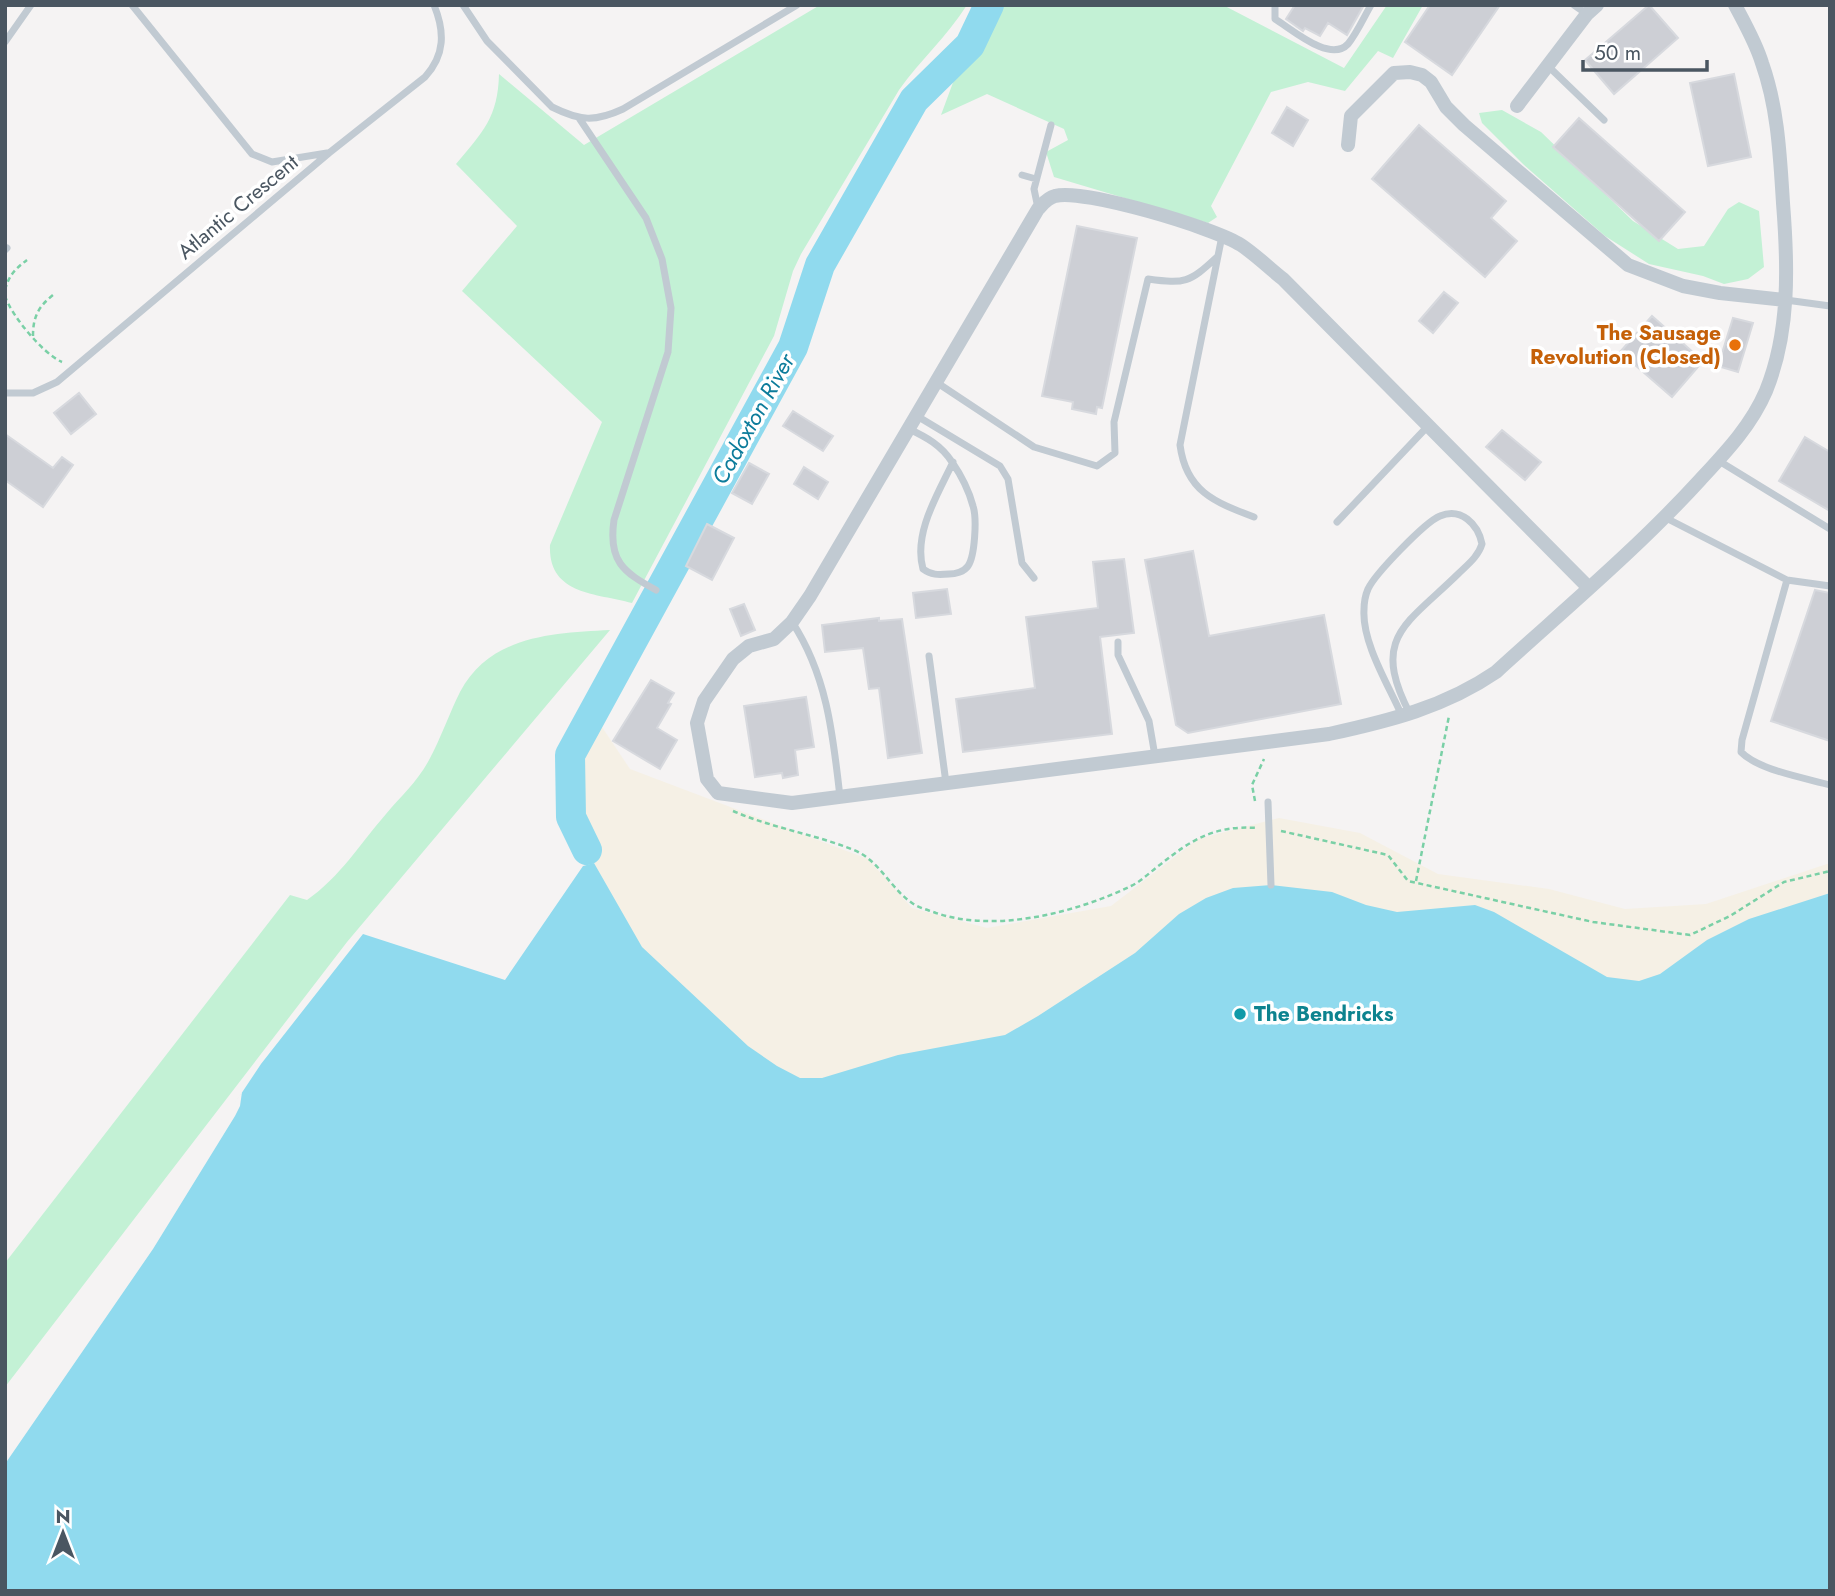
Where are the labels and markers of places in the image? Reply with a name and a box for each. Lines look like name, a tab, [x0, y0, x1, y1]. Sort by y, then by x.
place label: The Sausage Revolution (Closed)	[1530, 318, 1721, 372]
marker: The Sausage Revolution (Closed)	[1727, 337, 1743, 353]
place label: The Bendricks	[1254, 999, 1394, 1029]
marker: The Bendricks	[1232, 1006, 1248, 1022]

